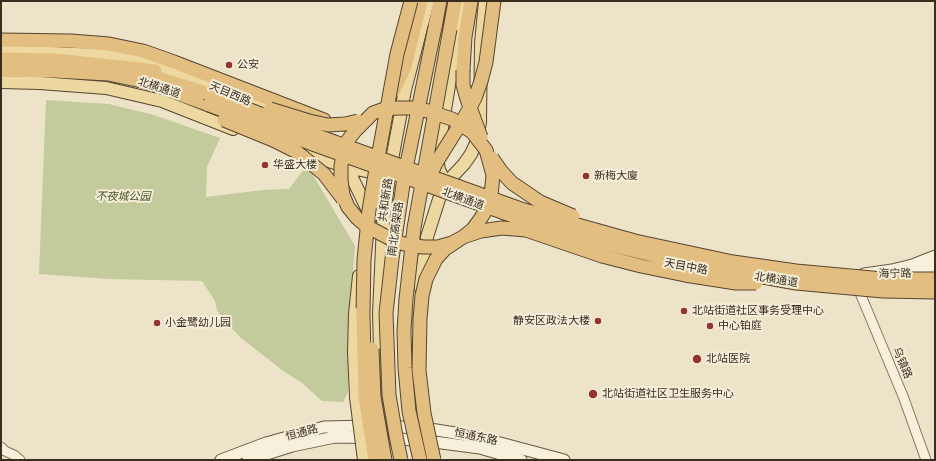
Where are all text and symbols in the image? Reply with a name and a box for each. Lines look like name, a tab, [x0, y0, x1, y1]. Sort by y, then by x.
place label: 公安	[237, 58, 259, 72]
marker: 公安	[224, 60, 234, 70]
street label: 北横通道	[136, 75, 182, 101]
street label: 天目西路	[207, 79, 253, 109]
place label: 华盛大楼	[273, 158, 317, 172]
marker: 华盛大楼	[260, 160, 270, 170]
place label: 新梅大廈	[594, 169, 638, 183]
marker: 新梅大廈	[581, 171, 591, 181]
street label: 共和新路	[376, 177, 396, 223]
street label: 北横通道	[440, 185, 486, 213]
park label: 不夜城公园	[96, 190, 150, 204]
street label: 南北高架路	[386, 201, 406, 257]
street label: 天目中路	[663, 256, 709, 278]
street label: 海宁路	[878, 267, 912, 281]
street label: 北横通道	[753, 270, 799, 290]
place label: 北站街道社区事务受理中心	[692, 304, 824, 318]
marker: 北站街道社区事务受理中心	[679, 306, 689, 316]
place label: 静安区政法大楼	[513, 314, 590, 328]
place label: 小金鹭幼儿园	[165, 316, 231, 330]
marker: 静安区政法大楼	[593, 316, 603, 326]
marker: 小金鹭幼儿园	[152, 318, 162, 328]
place label: 中心铂庭	[718, 319, 762, 333]
marker: 中心铂庭	[705, 321, 715, 331]
street label: 乌镇路	[889, 345, 915, 381]
place label: 北站医院	[706, 352, 750, 366]
marker: 北站医院	[691, 353, 703, 365]
place label: 北站街道社区卫生服务中心	[602, 387, 734, 401]
marker: 北站街道社区卫生服务中心	[587, 388, 599, 400]
street label: 恒通路	[284, 422, 320, 444]
street label: 恒通东路	[453, 426, 499, 448]

